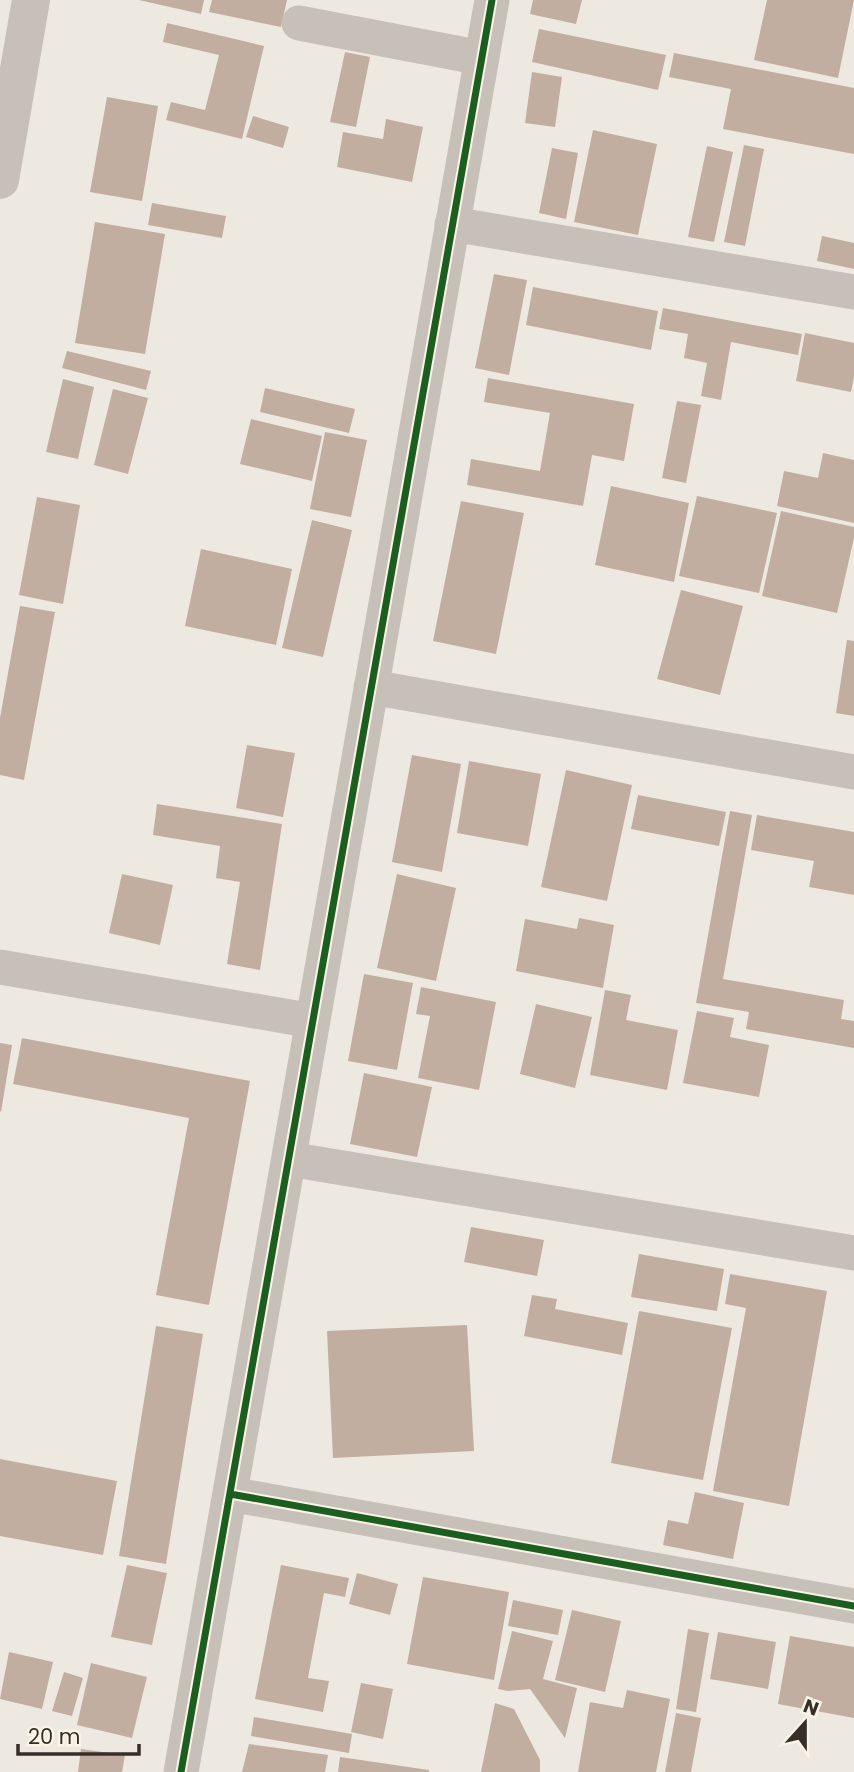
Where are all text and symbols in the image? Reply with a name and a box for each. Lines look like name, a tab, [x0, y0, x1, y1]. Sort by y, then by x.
north arrow	[770, 1688, 840, 1758]
text: N	[799, 1692, 822, 1723]
scale bar	[18, 1712, 138, 1756]
text: 20 m	[28, 1722, 81, 1751]

